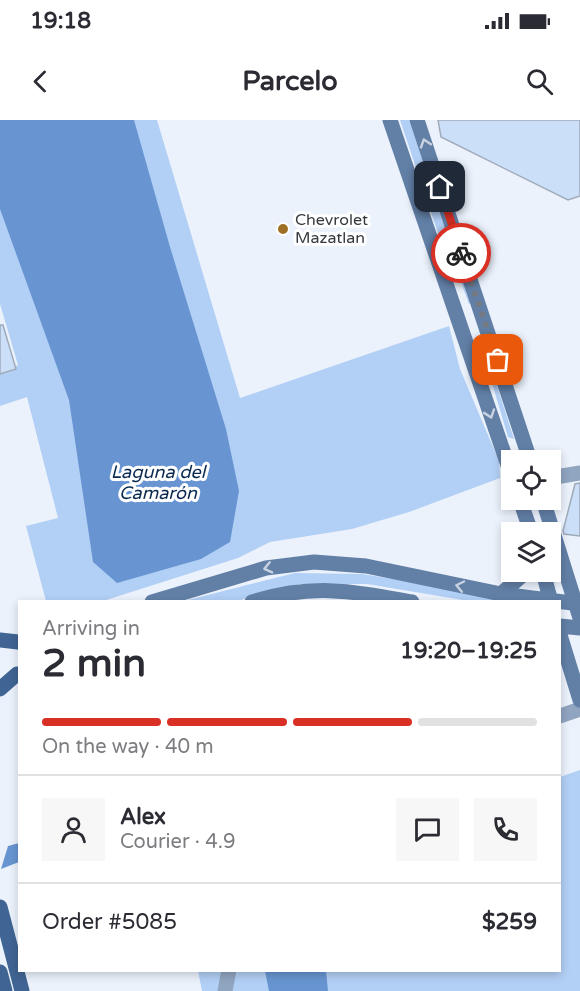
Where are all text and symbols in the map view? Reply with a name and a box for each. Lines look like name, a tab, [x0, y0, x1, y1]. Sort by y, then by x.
text: 19:18	[30, 8, 91, 34]
icon: back	[24, 65, 57, 98]
text: Parcelo	[242, 65, 338, 98]
icon: search	[523, 65, 556, 98]
one-way arrow	[420, 138, 432, 149]
pin	[414, 161, 465, 212]
icon: home	[423, 170, 456, 203]
place label: Chevrolet Mazatlan	[295, 210, 368, 248]
marker: Chevrolet Mazatlan	[276, 222, 290, 236]
courier	[431, 223, 491, 283]
icon: bike	[445, 237, 478, 270]
pin	[472, 334, 523, 385]
icon: bag	[481, 343, 514, 376]
one-way arrow	[482, 408, 495, 419]
map controls	[501, 450, 561, 582]
button: locate	[501, 450, 561, 510]
water label: Laguna del Camarón	[111, 461, 208, 504]
button: layers	[501, 522, 561, 582]
one-way arrow	[263, 561, 273, 574]
one-way arrow	[455, 580, 465, 593]
text: Arriving in	[42, 617, 140, 641]
text: 19:20–19:25	[400, 638, 537, 664]
text: 2 min	[42, 640, 146, 687]
text: On the way · 40 m	[42, 735, 214, 759]
button: person	[42, 798, 105, 861]
button: chat	[396, 798, 459, 861]
button: phone	[474, 798, 537, 861]
text: Alex	[120, 804, 166, 830]
text: Courier · 4.9	[120, 830, 235, 854]
text: Order #5085	[42, 909, 177, 935]
text: $259	[482, 909, 537, 935]

